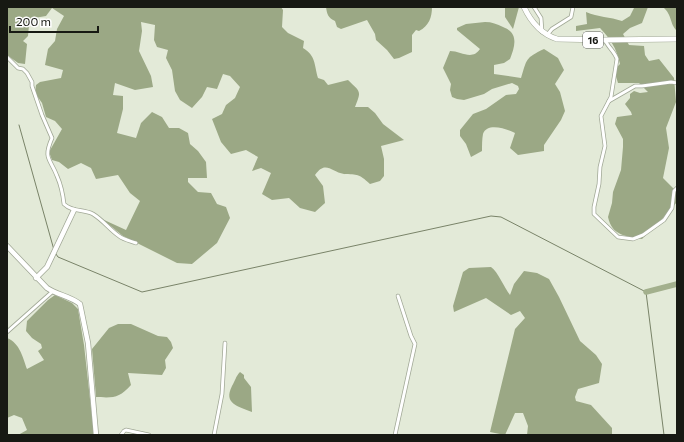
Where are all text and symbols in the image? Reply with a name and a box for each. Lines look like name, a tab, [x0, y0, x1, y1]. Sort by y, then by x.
scale bar	[10, 8, 98, 34]
text: 200 m	[16, 14, 51, 28]
road number: 16	[583, 32, 603, 48]

